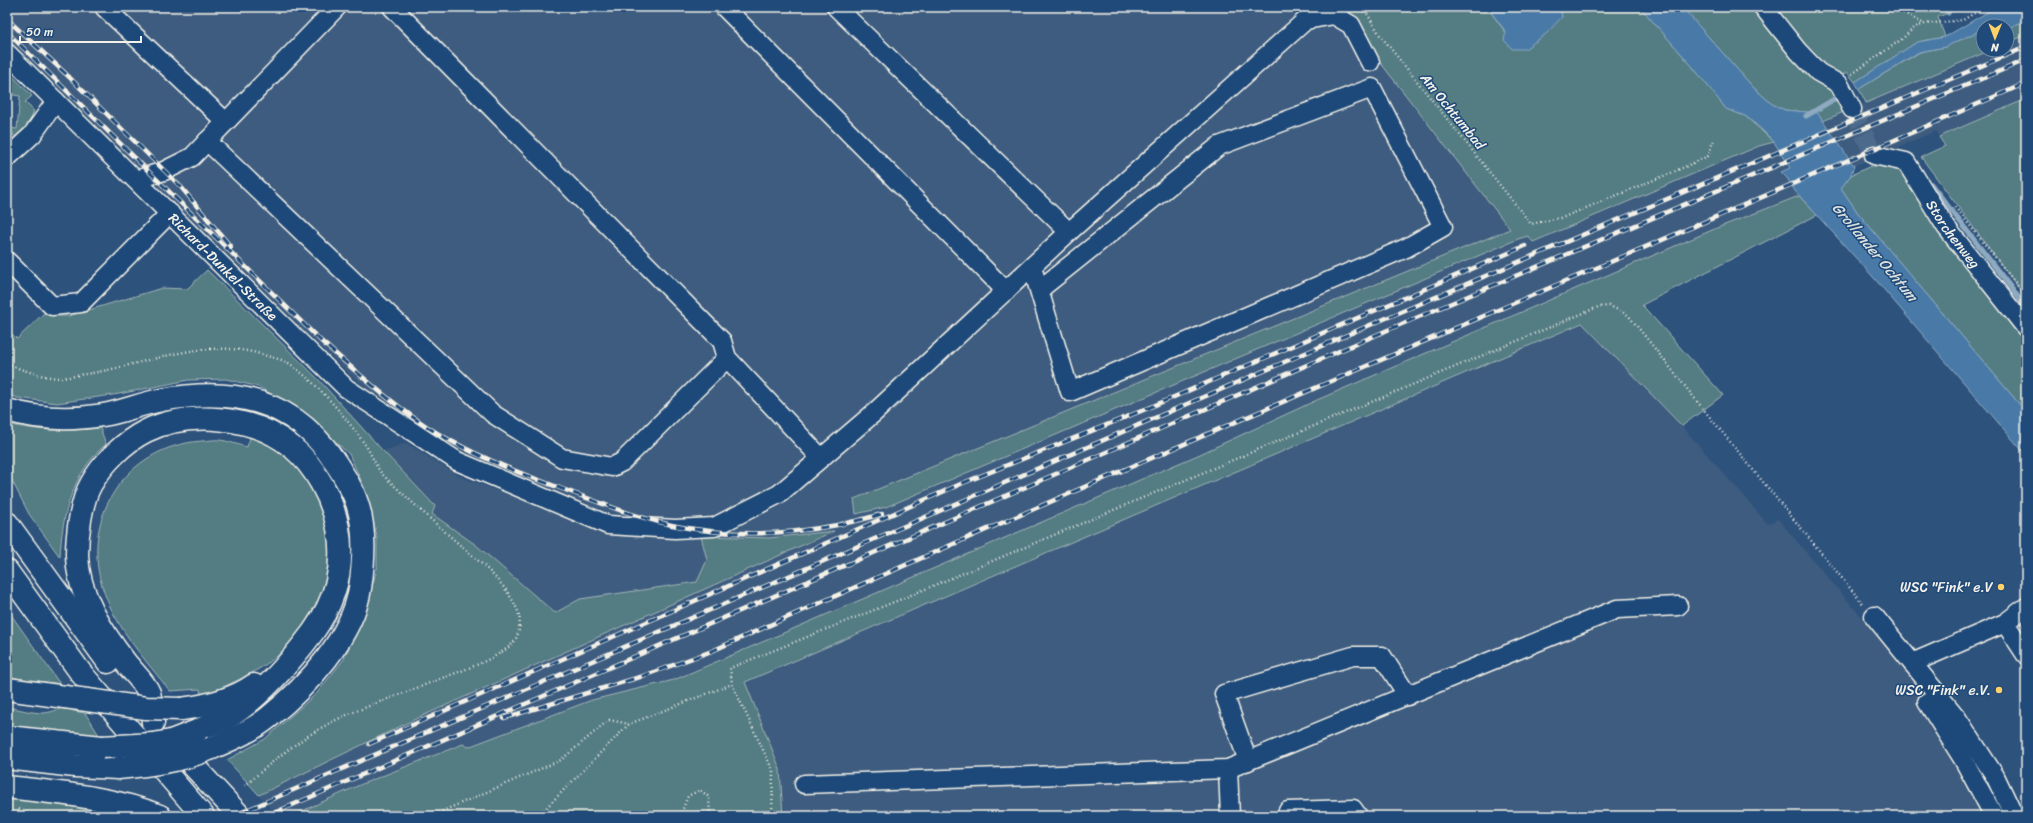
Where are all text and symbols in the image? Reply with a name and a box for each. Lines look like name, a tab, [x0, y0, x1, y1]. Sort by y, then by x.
scale bar	[20, 18, 141, 44]
north arrow	[1975, 18, 2015, 58]
text: 50 m	[26, 21, 53, 43]
text: N	[1990, 38, 2000, 57]
street label: Am Ochtumbad	[1413, 66, 1493, 157]
street label: Storchenweg	[1919, 195, 1987, 274]
water label: Grollander Ochtum	[1825, 196, 1925, 309]
street label: Richard-Dunkel-Straße	[162, 207, 284, 327]
place label: WSC "Fink" e.V	[1900, 575, 1994, 600]
marker: WSC "Fink" e.V	[1996, 582, 2006, 592]
place label: WSC "Fink" e.V.	[1895, 678, 1991, 703]
marker: WSC "Fink" e.V.	[1994, 685, 2004, 695]

